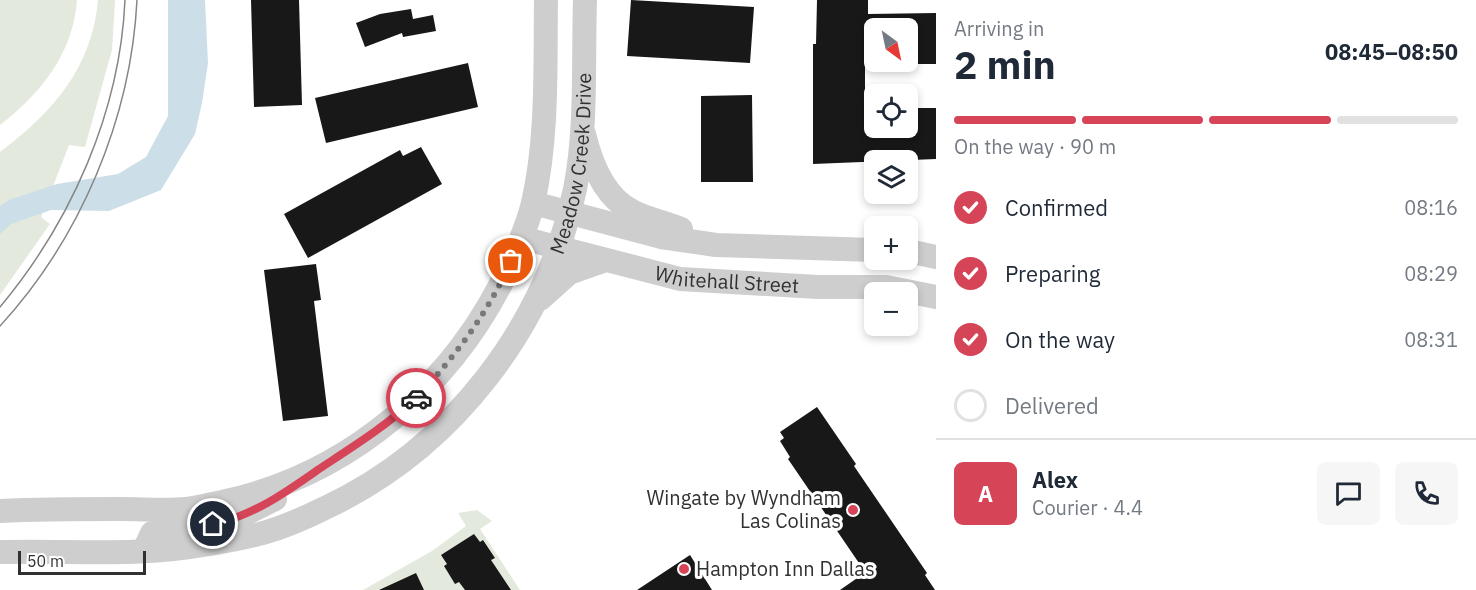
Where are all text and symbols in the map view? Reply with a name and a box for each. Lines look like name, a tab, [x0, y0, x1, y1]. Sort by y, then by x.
text: Arriving in	[954, 15, 1044, 42]
north arrow	[864, 18, 918, 72]
map controls	[864, 18, 918, 336]
text: 08:45–08:50	[1325, 37, 1458, 66]
text: 2 min	[954, 39, 1056, 90]
street label: Meadow Creek Drive	[543, 72, 597, 258]
button: locate	[864, 84, 918, 138]
text: On the way · 90 m	[954, 133, 1116, 160]
button: layers	[864, 150, 918, 204]
icon: check	[954, 191, 987, 224]
text: Confirmed	[1005, 193, 1108, 222]
text: 08:16	[1404, 194, 1458, 221]
button: +	[864, 216, 918, 270]
pin	[485, 235, 536, 286]
icon: bag	[494, 244, 527, 277]
icon: check	[954, 257, 987, 290]
street label: Whitehall Street	[652, 259, 800, 299]
text: Preparing	[1005, 259, 1100, 288]
text: 08:29	[1404, 260, 1458, 287]
button: −	[864, 282, 918, 336]
icon: check	[954, 323, 987, 356]
text: On the way	[1005, 325, 1115, 354]
text: 08:31	[1404, 326, 1458, 353]
courier	[386, 368, 446, 428]
icon: car	[400, 382, 433, 415]
text: Delivered	[1005, 391, 1099, 420]
button: chat	[1317, 462, 1380, 525]
button: phone	[1395, 462, 1458, 525]
text: Alex	[1032, 465, 1078, 494]
text: A	[978, 479, 993, 508]
place label: Wingate by Wyndham Las Colinas	[647, 484, 841, 534]
text: Courier · 4.4	[1032, 494, 1143, 521]
pin	[187, 498, 238, 549]
marker: Wingate by Wyndham Las Colinas	[846, 503, 860, 517]
icon: home	[196, 507, 229, 540]
scale bar	[18, 548, 146, 576]
text: 50 m	[27, 551, 64, 571]
place label: Hampton Inn Dallas	[696, 555, 875, 582]
marker: Hampton Inn Dallas	[677, 562, 691, 576]

